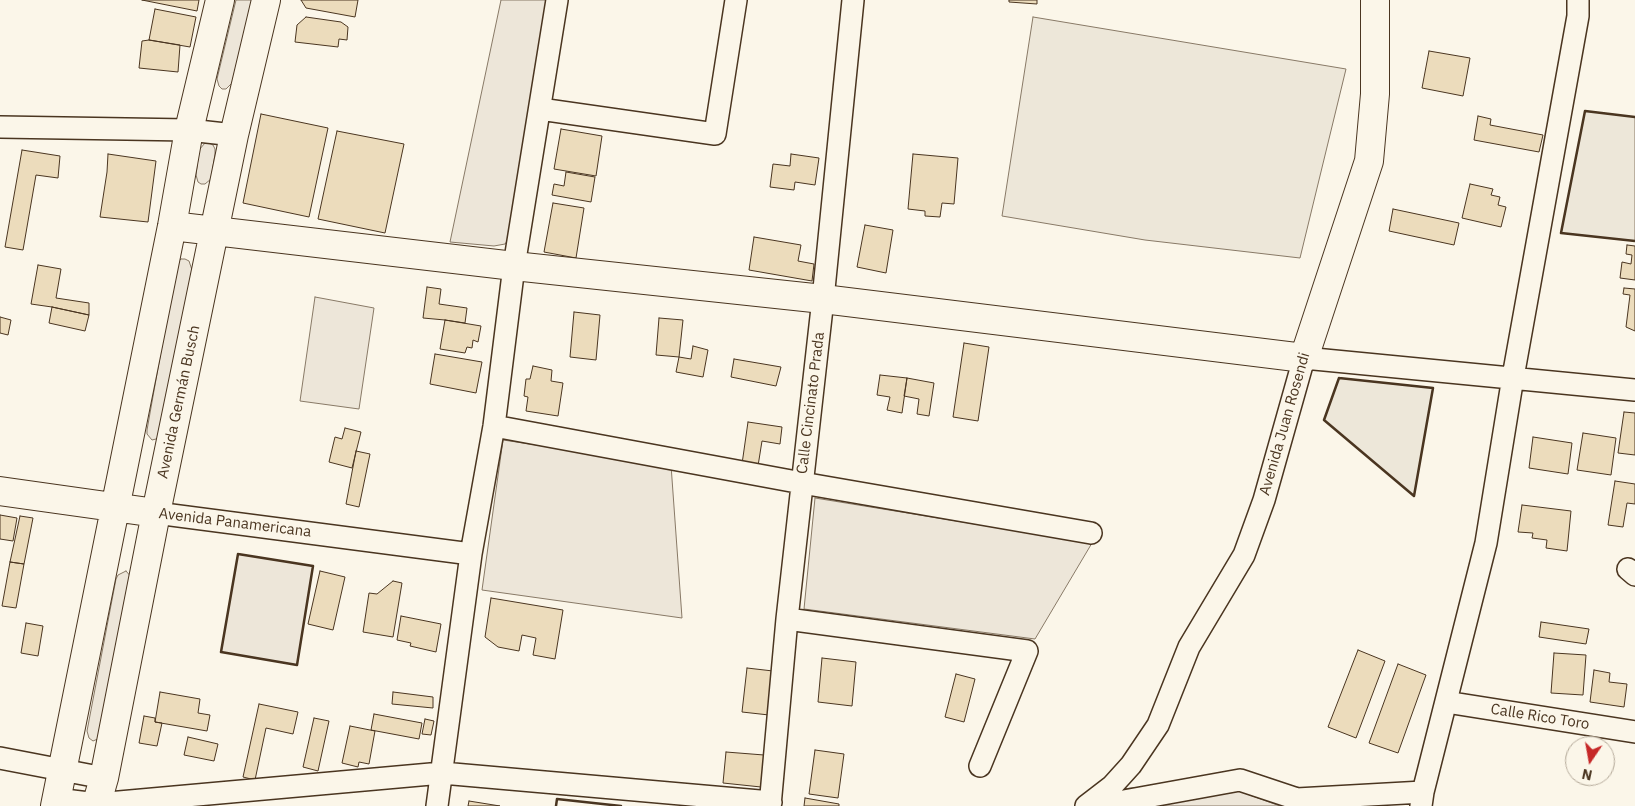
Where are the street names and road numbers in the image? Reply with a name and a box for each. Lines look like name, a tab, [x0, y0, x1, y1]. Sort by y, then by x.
street label: Avenida Germán Busch	[154, 324, 204, 480]
street label: Calle Cincinato Prada	[793, 331, 829, 475]
street label: Avenida Juan Rosendi	[1256, 350, 1314, 498]
street label: Avenida Panamericana	[158, 505, 312, 541]
street label: Calle Rico Toro	[1489, 700, 1591, 734]

